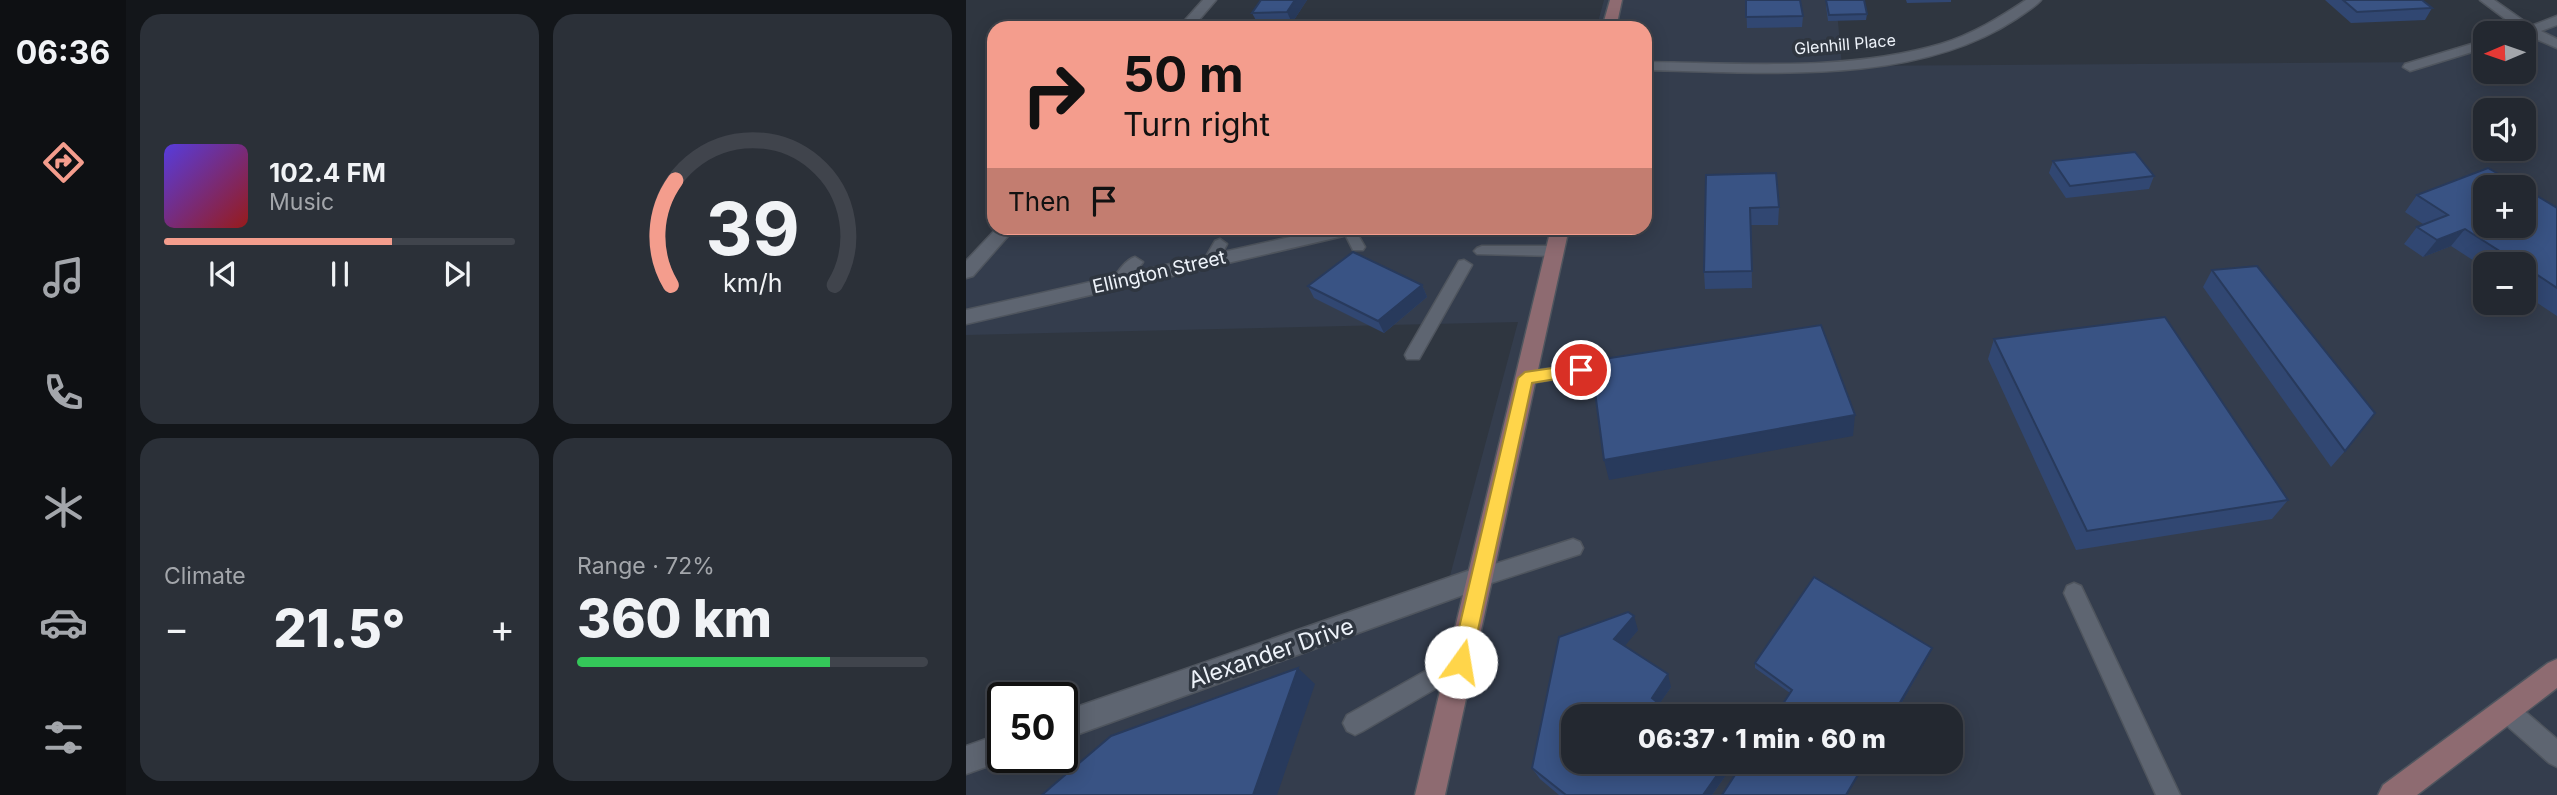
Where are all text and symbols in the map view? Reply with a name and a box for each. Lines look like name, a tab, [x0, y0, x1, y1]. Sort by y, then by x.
north arrow	[2473, 21, 2536, 84]
map controls	[2473, 21, 2536, 315]
street label: Glenhill Place	[1793, 30, 1897, 58]
text: 06:36	[16, 33, 110, 72]
text: 50 m	[1123, 45, 1244, 104]
icon: right	[1008, 49, 1099, 140]
button: sound	[2473, 98, 2536, 161]
text: Turn right	[1123, 105, 1270, 144]
icon: directions	[39, 138, 88, 187]
text: 102.4 FM	[269, 157, 386, 188]
button: +	[2473, 175, 2536, 238]
icon: arrive	[1085, 182, 1123, 220]
text: 39	[705, 184, 800, 273]
text: Then	[1008, 186, 1071, 217]
text: Music	[269, 188, 334, 216]
street label: Ellington Street	[1090, 246, 1228, 298]
button: −	[2473, 252, 2536, 315]
icon: music	[39, 253, 88, 302]
icon: previous	[204, 255, 242, 293]
icon: pause	[321, 255, 359, 293]
icon: next	[438, 255, 476, 293]
text: km/h	[723, 268, 782, 298]
pin	[1551, 340, 1611, 400]
icon: arrive	[1562, 351, 1600, 389]
icon: phone	[39, 368, 88, 417]
icon: climate	[39, 483, 88, 532]
text: Range · 72%	[577, 552, 715, 580]
text: Climate	[164, 562, 246, 590]
text: 360 km	[577, 587, 772, 650]
text: 21.5°	[274, 597, 405, 660]
icon: car	[39, 598, 88, 647]
text: −	[164, 605, 189, 651]
text: +	[490, 605, 515, 651]
street label: Alexander Drive	[1185, 612, 1357, 694]
position arrow	[1424, 625, 1498, 699]
speed limit sign: 50	[987, 682, 1078, 773]
icon: filters	[39, 713, 88, 762]
text: 06:37 · 1 min · 60 m	[1638, 723, 1886, 754]

